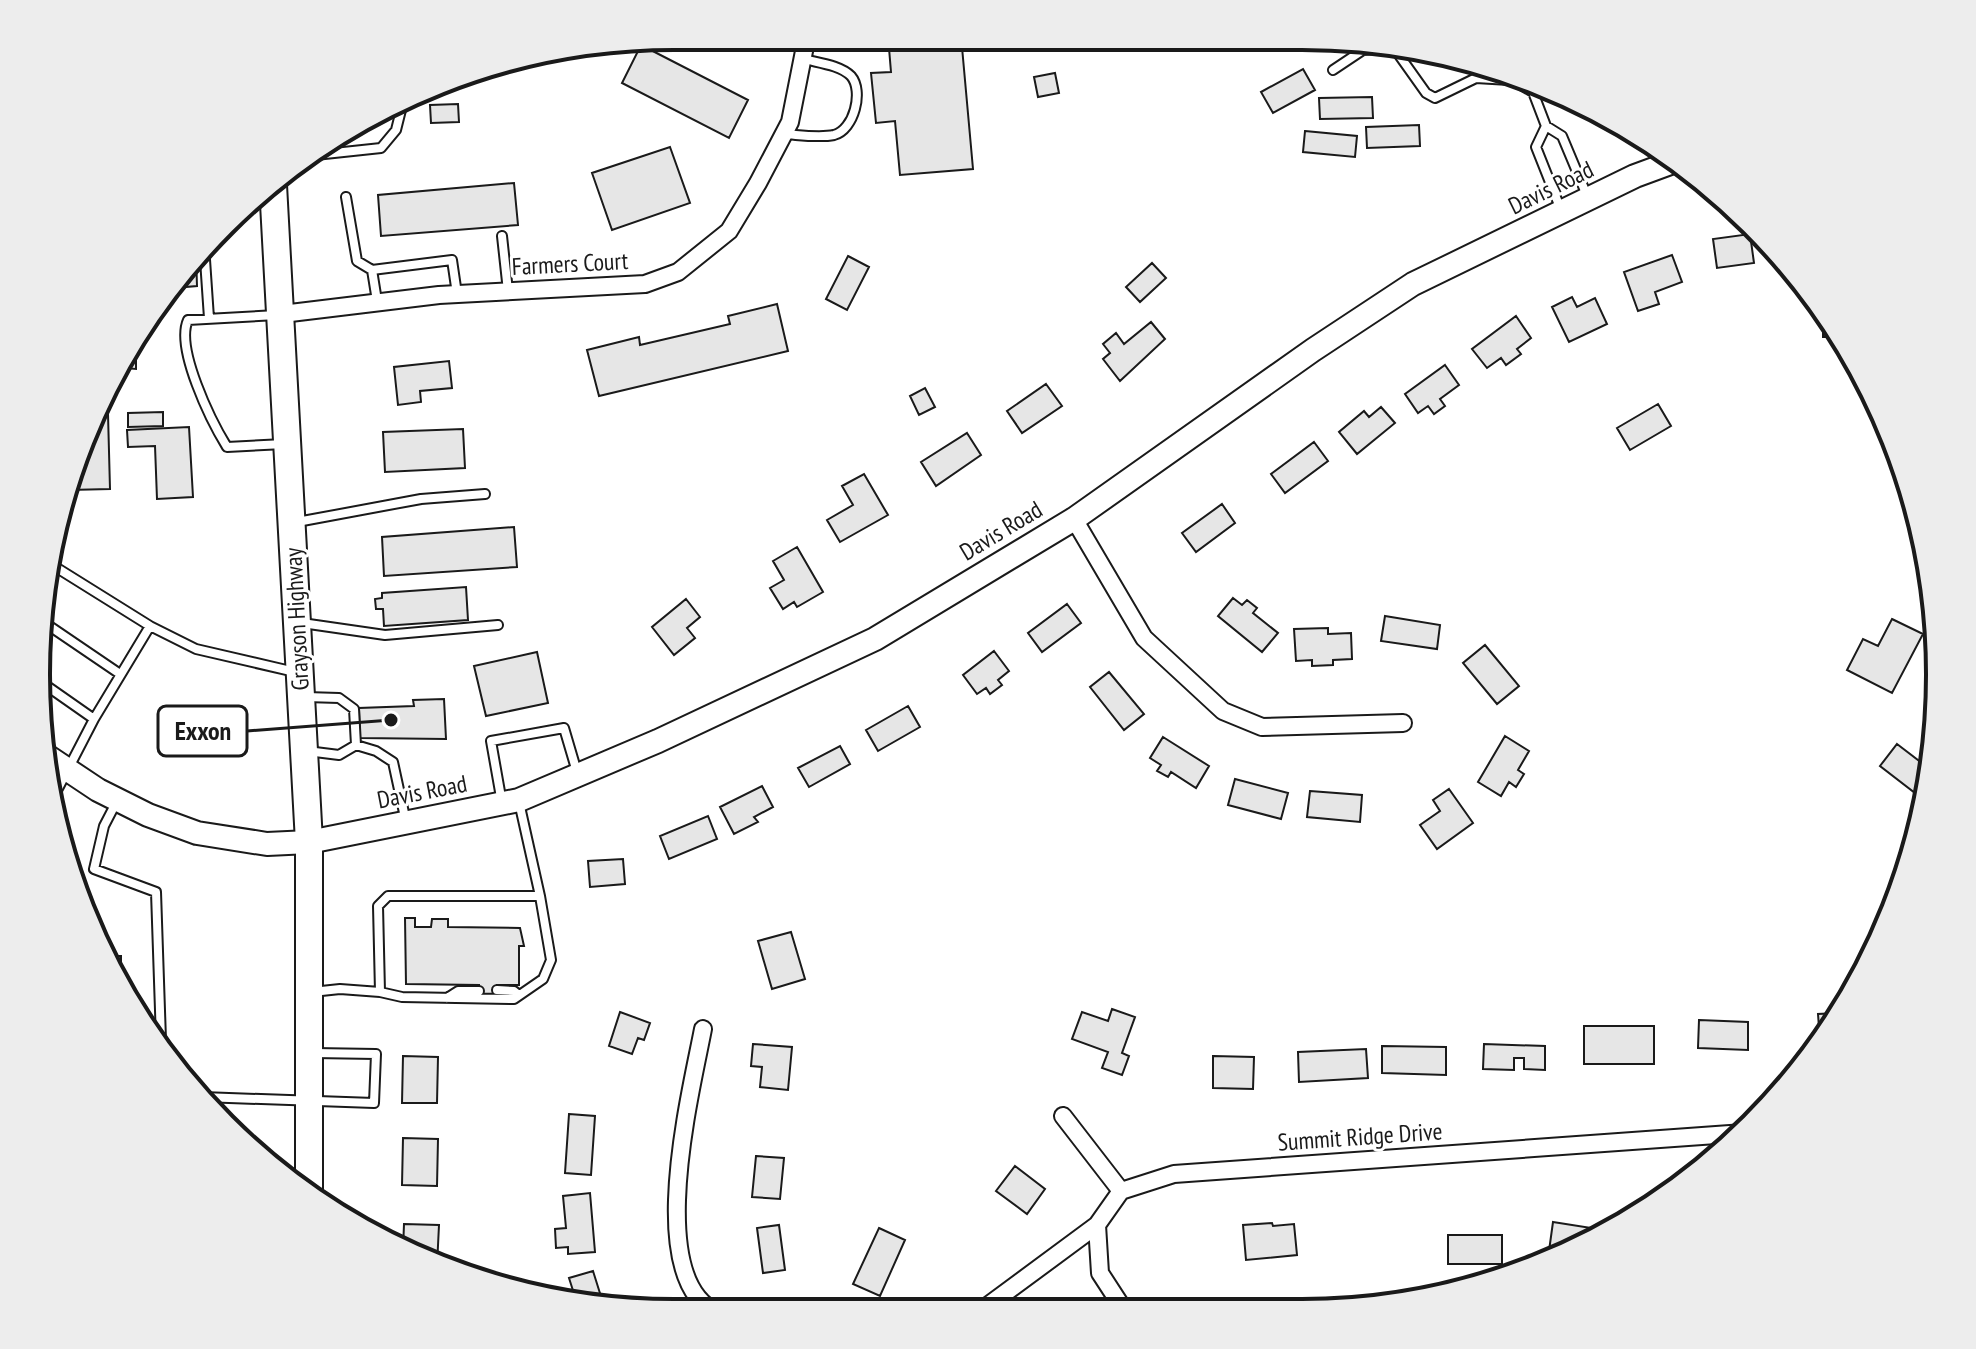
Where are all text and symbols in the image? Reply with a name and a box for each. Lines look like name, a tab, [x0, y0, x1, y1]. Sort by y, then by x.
street label: Davis Road	[1503, 154, 1598, 221]
street label: Farmers Court	[511, 245, 629, 282]
street label: Davis Road	[954, 494, 1048, 567]
street label: Grayson Highway	[277, 547, 316, 691]
callout: Exxon	[158, 706, 247, 756]
text: Exxon	[175, 714, 231, 747]
street label: Davis Road	[374, 768, 469, 815]
street label: Summit Ridge Drive	[1277, 1115, 1443, 1158]

